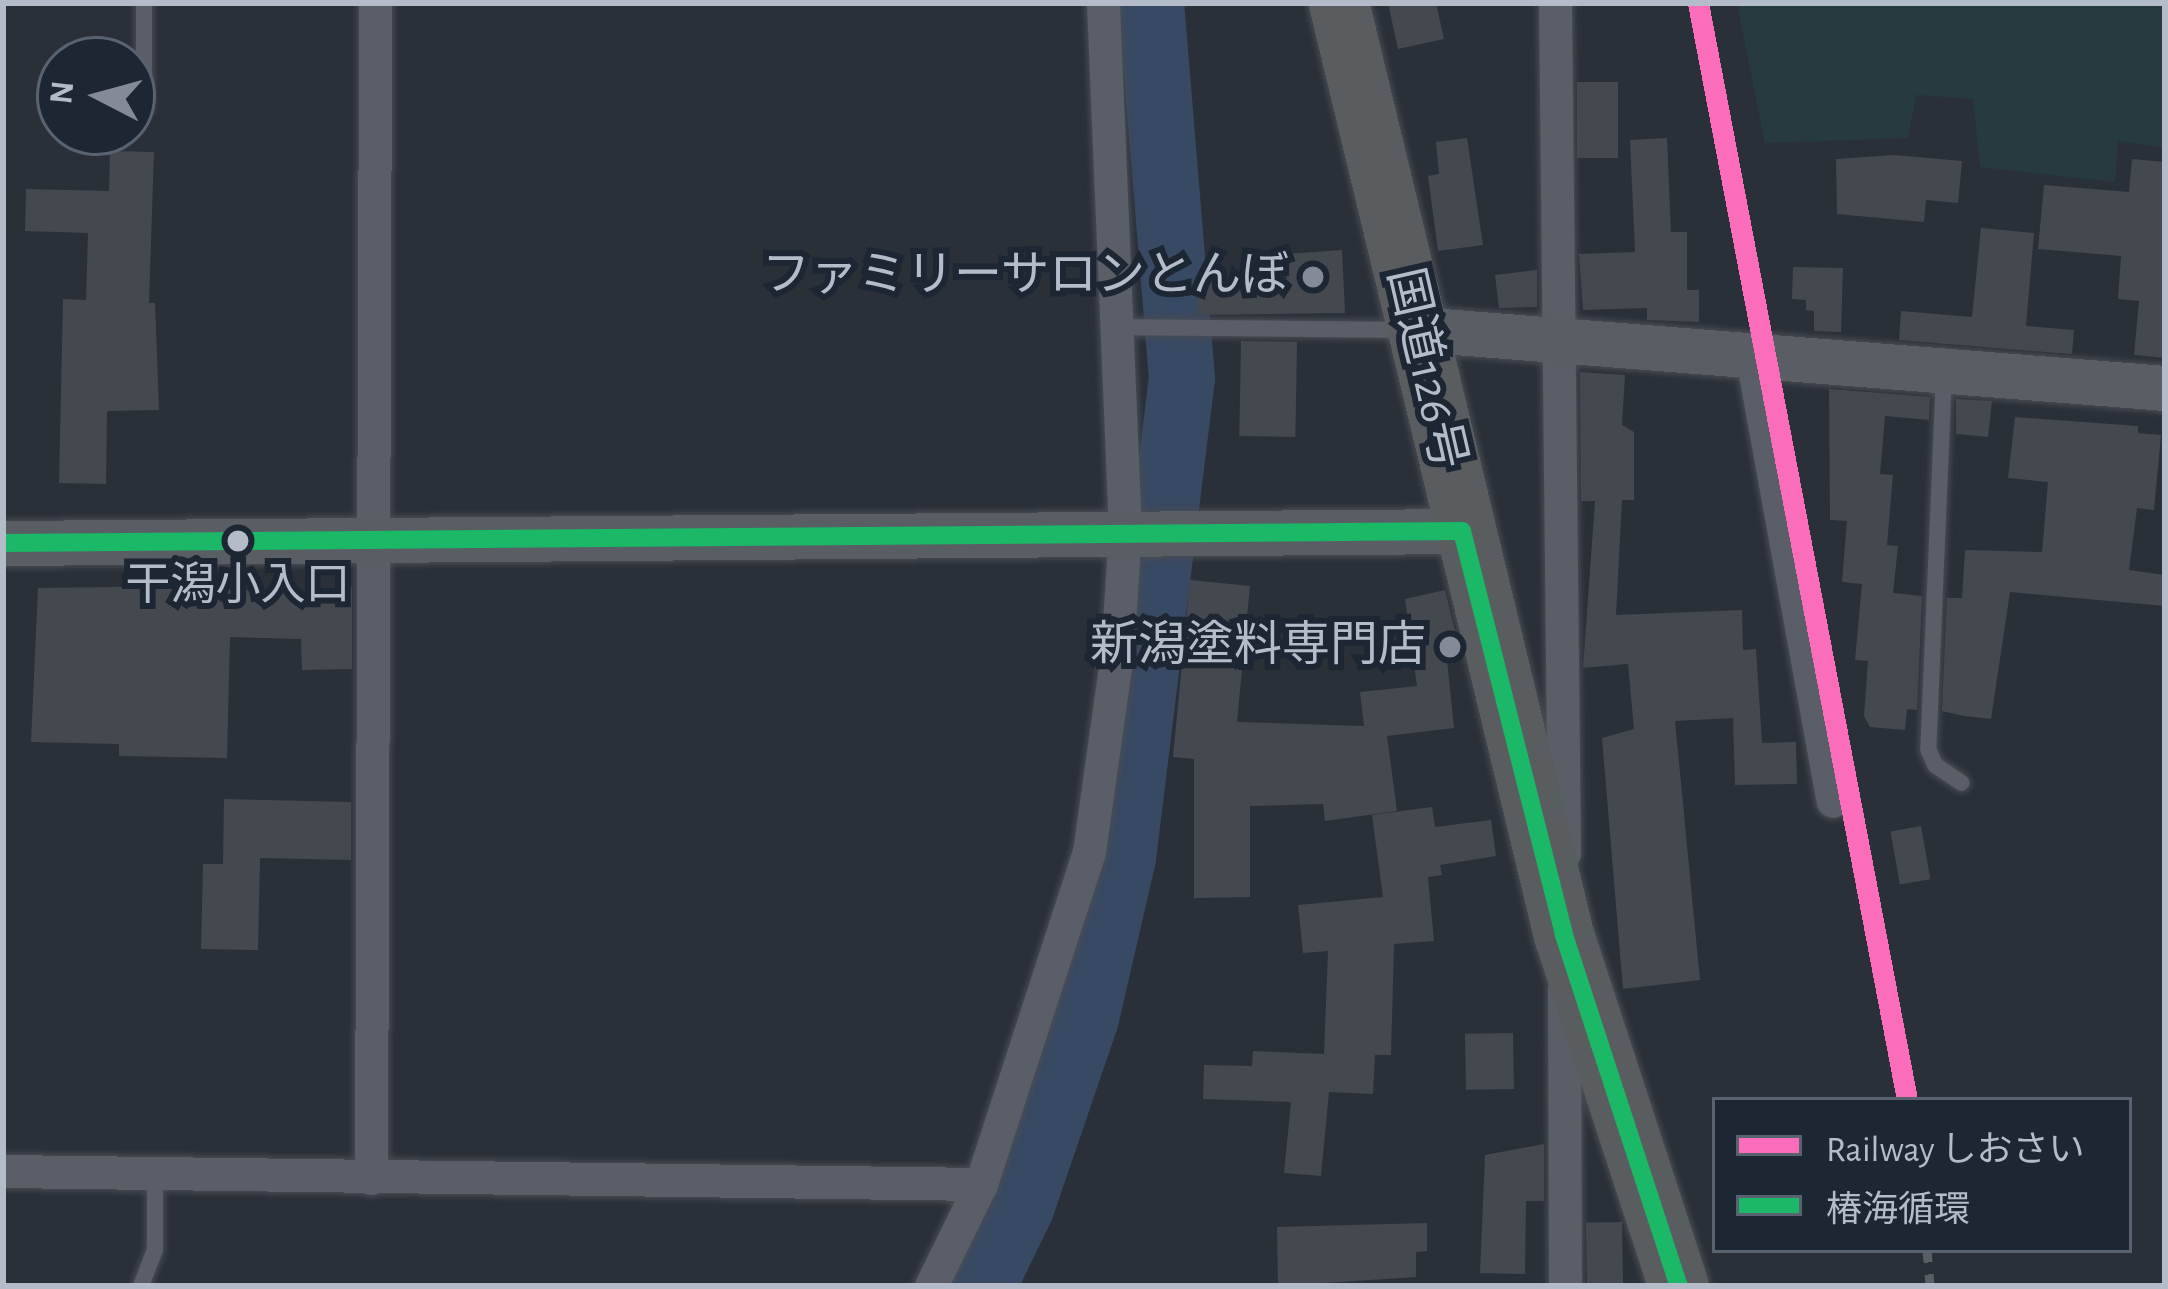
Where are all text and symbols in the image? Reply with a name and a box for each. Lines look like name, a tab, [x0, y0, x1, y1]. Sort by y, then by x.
north arrow	[36, 36, 156, 156]
text: N	[45, 79, 80, 106]
place label: ファミリーサロンとんぼ	[761, 248, 1289, 306]
street label: 国道126号	[1374, 263, 1476, 475]
marker: ファミリーサロンとんぼ	[1300, 264, 1326, 290]
marker: 干潟小入口	[227, 530, 249, 552]
place label: 干潟小入口	[126, 559, 350, 613]
place label: 新潟塗料専門店	[1090, 618, 1426, 676]
marker: 新潟塗料専門店	[1437, 634, 1463, 660]
legend	[1712, 1097, 2132, 1253]
text: Railway しおさい	[1826, 1132, 2085, 1168]
text: 椿海循環	[1826, 1192, 1970, 1228]

